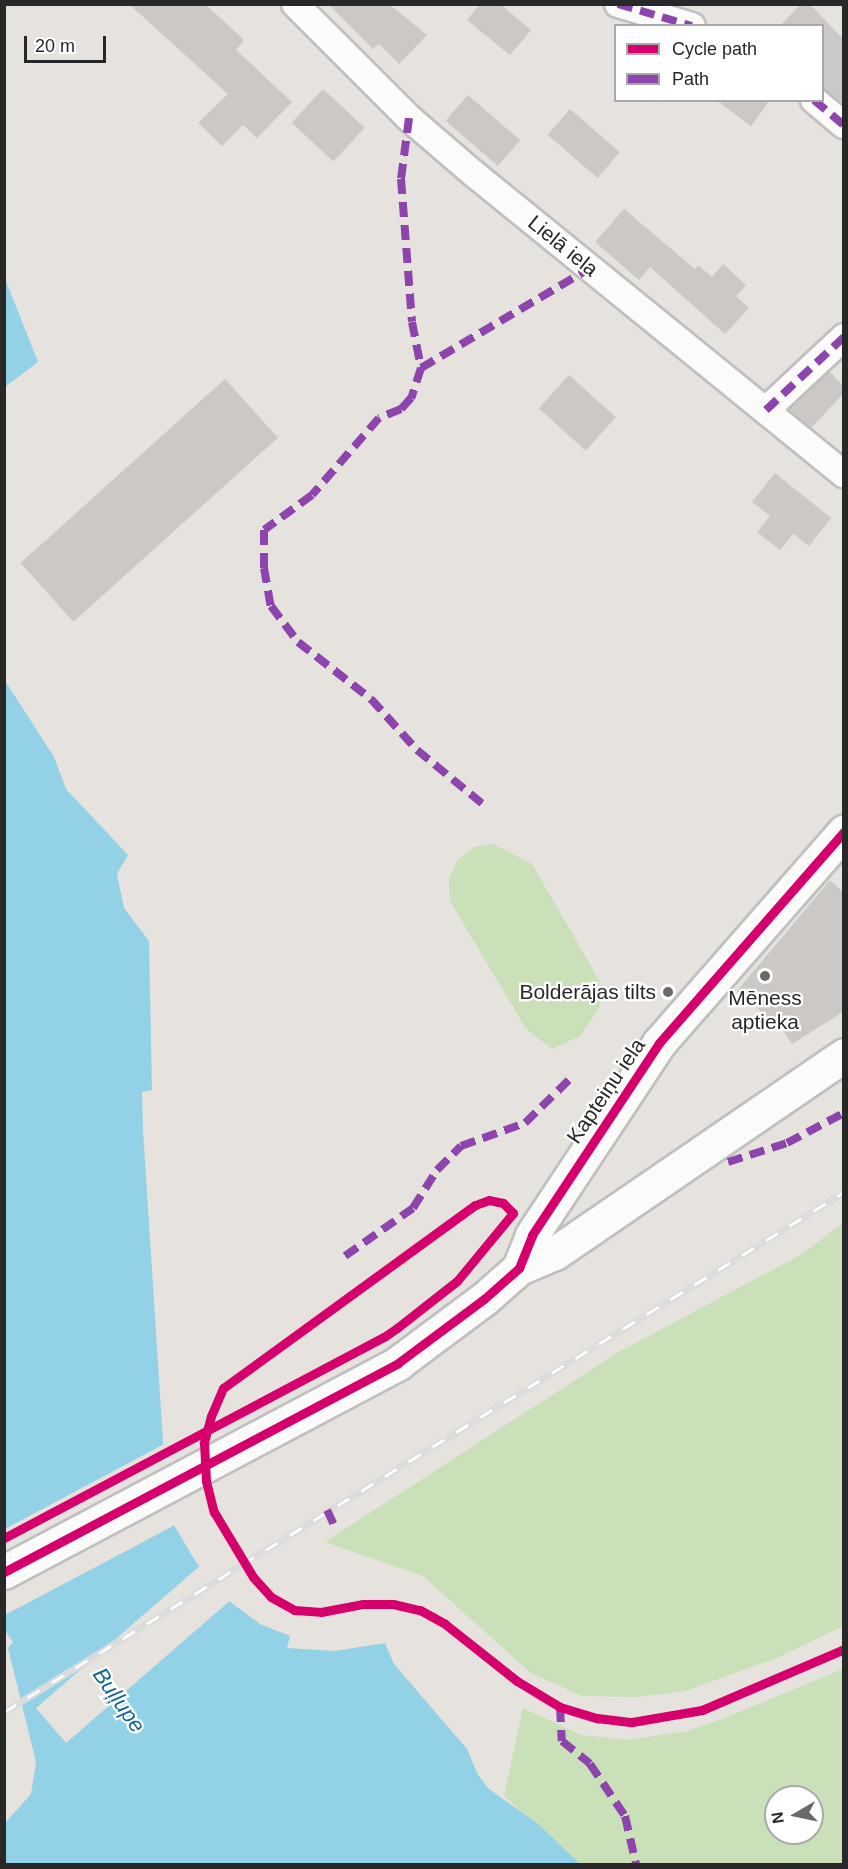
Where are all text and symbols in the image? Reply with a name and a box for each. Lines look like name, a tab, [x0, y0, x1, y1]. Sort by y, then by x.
scale bar	[27, 24, 110, 62]
legend	[614, 24, 824, 102]
text: 20 m	[35, 36, 75, 56]
text: Cycle path	[672, 39, 757, 59]
text: Path	[672, 69, 709, 89]
street label: Lielā iela	[523, 210, 603, 282]
marker: Mēness aptieka	[758, 969, 772, 983]
place label: Bolderājas tilts	[519, 979, 656, 1005]
marker: Bolderājas tilts	[661, 985, 675, 999]
place label: Mēness aptieka	[728, 985, 802, 1035]
street label: Kapteiņu iela	[562, 1034, 650, 1148]
water label: Buļļupe	[87, 1662, 151, 1738]
north arrow	[764, 1785, 824, 1845]
text: N	[768, 1811, 787, 1825]

